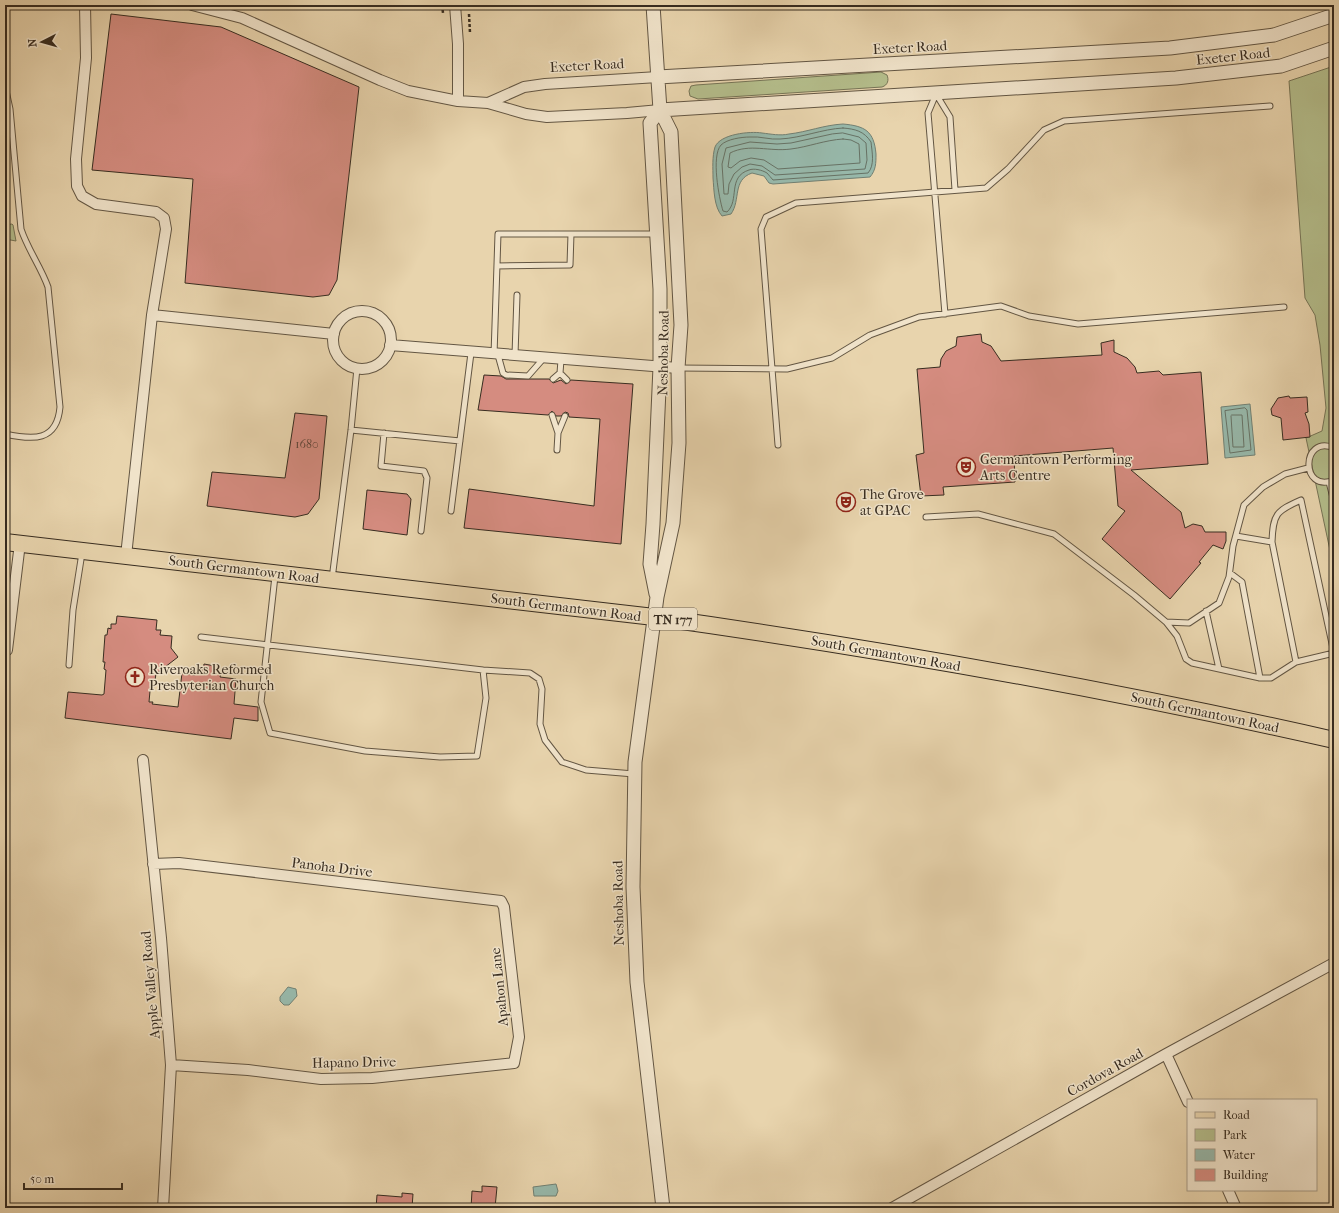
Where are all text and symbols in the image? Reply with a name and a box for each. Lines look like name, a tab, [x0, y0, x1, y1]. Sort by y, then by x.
north arrow	[22, 22, 62, 62]
street label: Exeter Road	[872, 37, 948, 58]
text: N	[26, 38, 39, 48]
street label: Exeter Road	[1195, 44, 1271, 69]
street label: Exeter Road	[549, 55, 625, 76]
street label: Neshoba Road	[654, 310, 673, 396]
house number: 1680	[295, 437, 319, 451]
place label: Germantown Performing Arts Centre	[979, 451, 1133, 484]
theatre icon: Germantown Performing Arts Centre	[955, 456, 977, 478]
place label: The Grove at GPAC	[860, 486, 924, 519]
theatre icon: The Grove at GPAC	[835, 491, 857, 513]
street label: South Germantown Road	[168, 552, 320, 587]
street label: South Germantown Road	[490, 590, 642, 625]
road number: TN 177	[649, 608, 697, 630]
street label: South Germantown Road	[810, 632, 962, 675]
place label: Riveroaks Reformed Presbyterian Church	[149, 661, 274, 694]
church icon: Riveroaks Reformed Presbyterian Church	[124, 666, 146, 688]
street label: South Germantown Road	[1129, 688, 1281, 737]
street label: Panoha Drive	[291, 854, 373, 881]
street label: Neshoba Road	[609, 860, 628, 946]
street label: Apple Valley Road	[137, 930, 164, 1041]
street label: Apahon Lane	[487, 947, 512, 1028]
street label: Cordova Road	[1064, 1044, 1147, 1100]
street label: Hapano Drive	[312, 1053, 396, 1072]
legend	[1187, 1099, 1317, 1191]
text: Road	[1223, 1108, 1250, 1122]
text: Park	[1223, 1128, 1248, 1142]
text: Water	[1222, 1148, 1256, 1162]
scale bar	[24, 1165, 122, 1191]
text: Building	[1223, 1168, 1268, 1182]
text: 50 m	[30, 1172, 54, 1186]

